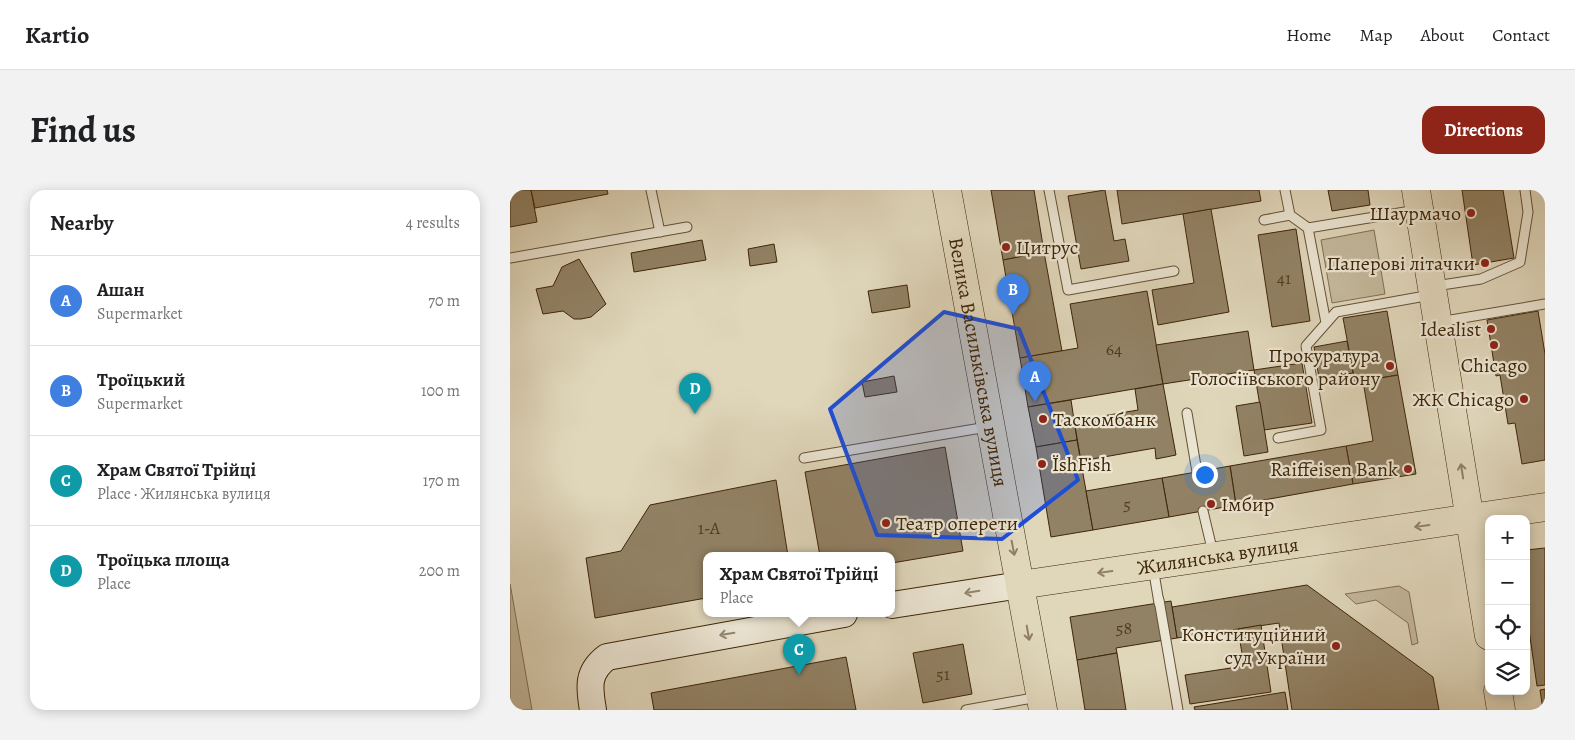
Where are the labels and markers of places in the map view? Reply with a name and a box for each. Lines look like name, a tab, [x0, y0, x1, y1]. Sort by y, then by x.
place label: Шаурмачо	[1369, 200, 1461, 227]
marker: Шаурмачо	[1465, 207, 1477, 219]
place label: Цитрус	[1016, 234, 1078, 261]
marker: Цитрус	[1000, 241, 1012, 253]
place label: Паперові літачки	[1326, 250, 1475, 277]
marker: Паперові літачки	[1479, 257, 1491, 269]
pin: B	[997, 274, 1029, 315]
place label: Idealist	[1420, 316, 1481, 343]
marker: Idealist	[1485, 323, 1497, 335]
marker: Chicago	[1488, 339, 1500, 351]
place label: Прокуратура Голосіївського району	[1190, 342, 1381, 392]
place label: Chicago	[1461, 352, 1527, 379]
marker: Прокуратура Голосіївського району	[1384, 360, 1396, 372]
pin: A	[1019, 361, 1051, 402]
pin: D	[679, 373, 711, 414]
place label: ЖК Chicago	[1413, 386, 1514, 413]
marker: ЖК Chicago	[1518, 393, 1530, 405]
place label: Таскомбанк	[1053, 406, 1156, 433]
marker: Таскомбанк	[1037, 413, 1049, 425]
place label: ÏshFish	[1052, 451, 1112, 478]
place label: Raiffeisen Bank	[1270, 456, 1398, 483]
marker: ÏshFish	[1036, 458, 1048, 470]
marker: Raiffeisen Bank	[1402, 463, 1414, 475]
place label: Імбир	[1221, 491, 1274, 518]
marker: Імбир	[1205, 498, 1217, 510]
place label: Театр оперети	[896, 510, 1018, 537]
marker: Театр оперети	[880, 517, 892, 529]
place label: Конституційний суд України	[1181, 621, 1326, 671]
pin: C	[783, 634, 815, 675]
marker: Конституційний суд України	[1330, 640, 1342, 652]

